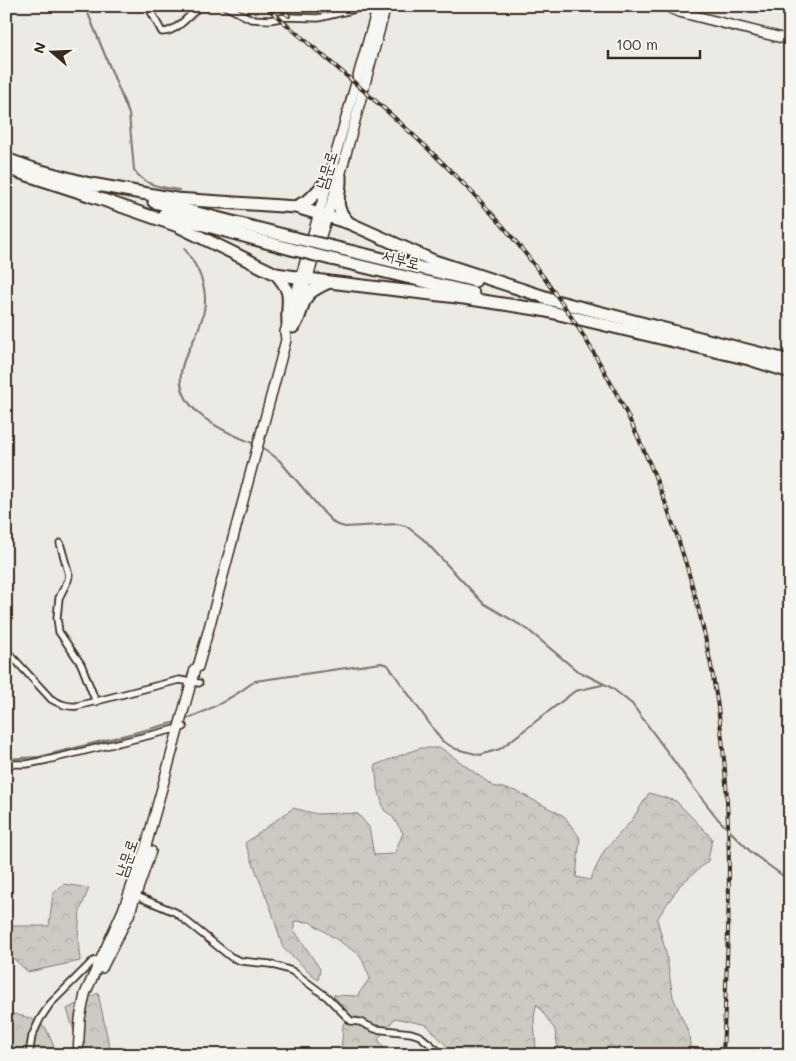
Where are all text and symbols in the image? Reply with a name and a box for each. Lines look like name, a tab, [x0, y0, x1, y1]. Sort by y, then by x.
north arrow	[28, 28, 78, 78]
scale bar	[608, 28, 701, 60]
text: 100 m	[616, 34, 658, 54]
text: N	[29, 39, 50, 56]
street label: 남문로	[310, 148, 341, 191]
street label: 서부로	[380, 244, 422, 273]
street label: 남문로	[109, 836, 142, 880]

